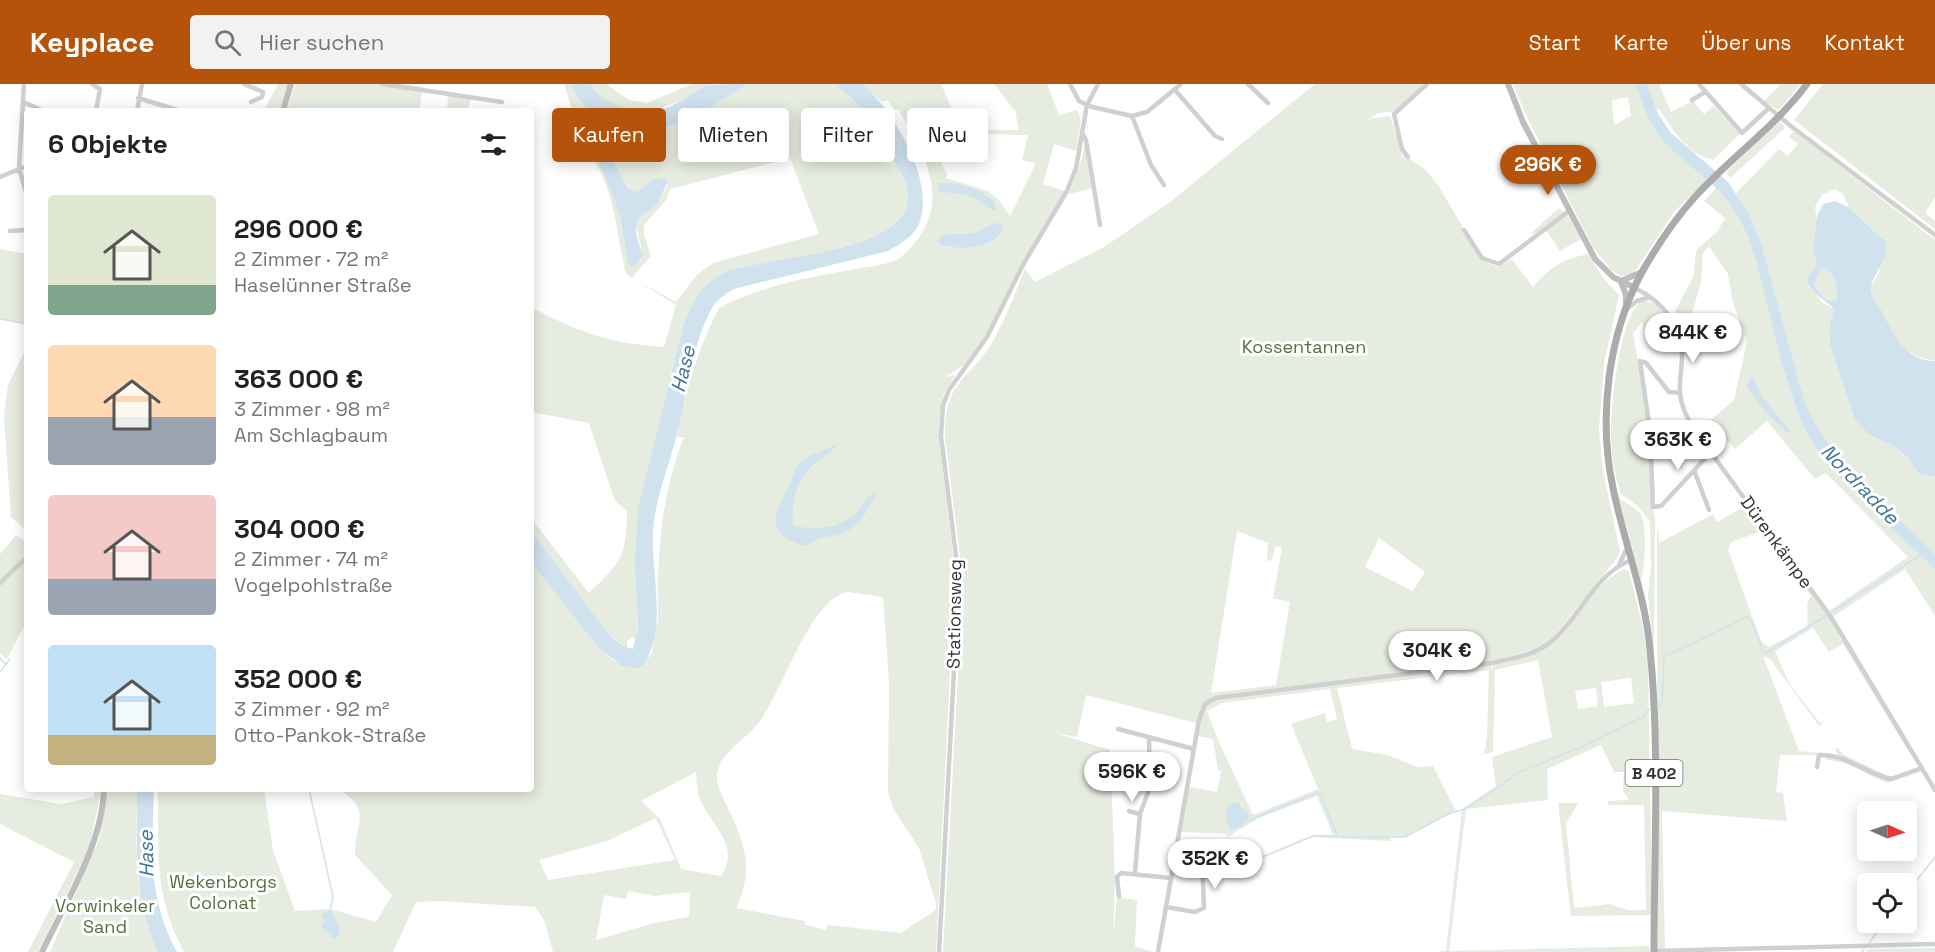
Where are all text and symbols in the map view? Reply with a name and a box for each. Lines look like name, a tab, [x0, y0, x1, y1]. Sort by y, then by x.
search box	[190, 15, 610, 69]
text: Keyplace	[30, 24, 154, 60]
icon: search	[211, 26, 244, 59]
text: Hier suchen	[259, 28, 384, 56]
text: Start	[1529, 29, 1581, 56]
text: Karte	[1614, 29, 1668, 56]
text: Über uns	[1701, 29, 1791, 56]
text: Kontakt	[1824, 29, 1905, 56]
chip: Kaufen	[552, 108, 666, 162]
chip: Mieten	[678, 108, 789, 162]
chip: Filter	[801, 108, 895, 162]
chip: Neu	[907, 108, 988, 162]
text: 6 Objekte	[48, 127, 168, 161]
icon: filters	[477, 128, 510, 161]
pin: 296K €	[1499, 145, 1597, 196]
text: 296K €	[1514, 151, 1582, 177]
text: 296 000 €	[234, 212, 363, 246]
icon: home	[96, 219, 168, 291]
text: 2 Zimmer · 72 m²	[234, 246, 388, 272]
text: Haselünner Straße	[234, 272, 412, 298]
pin: 844K €	[1644, 313, 1742, 364]
text: 844K €	[1659, 319, 1727, 345]
park label: Kossentannen	[1242, 335, 1366, 358]
water label: Hase	[665, 342, 702, 395]
text: 363 000 €	[234, 362, 363, 396]
icon: home	[96, 369, 168, 441]
text: 3 Zimmer · 98 m²	[234, 396, 390, 422]
pin: 363K €	[1629, 420, 1727, 471]
text: Am Schlagbaum	[234, 422, 388, 448]
text: 363K €	[1644, 426, 1712, 452]
water label: Nordradde	[1815, 438, 1905, 530]
street label: Dürenkämpe	[1736, 491, 1818, 593]
text: 304 000 €	[234, 512, 365, 546]
icon: home	[96, 519, 168, 591]
text: 2 Zimmer · 74 m²	[234, 546, 388, 572]
street label: Stationsweg	[942, 559, 966, 669]
text: Vogelpohlstraße	[234, 572, 393, 598]
pin: 304K €	[1388, 631, 1486, 682]
text: 304K €	[1403, 637, 1472, 663]
text: 352 000 €	[234, 662, 362, 696]
icon: home	[96, 669, 168, 741]
text: 3 Zimmer · 92 m²	[234, 696, 389, 722]
text: Otto-Pankok-Straße	[234, 722, 426, 748]
pin: 596K €	[1083, 752, 1181, 803]
text: 596K €	[1098, 758, 1166, 784]
road number: B 402	[1626, 760, 1682, 786]
north arrow	[1857, 801, 1917, 861]
map controls	[1857, 801, 1917, 933]
water label: Hase	[133, 829, 159, 878]
pin: 352K €	[1166, 839, 1264, 890]
text: 352K €	[1181, 845, 1249, 871]
park label: Wekenborgs Colonat	[169, 870, 277, 914]
button: locate	[1857, 873, 1917, 933]
park label: Vorwinkeler Sand	[55, 894, 155, 938]

